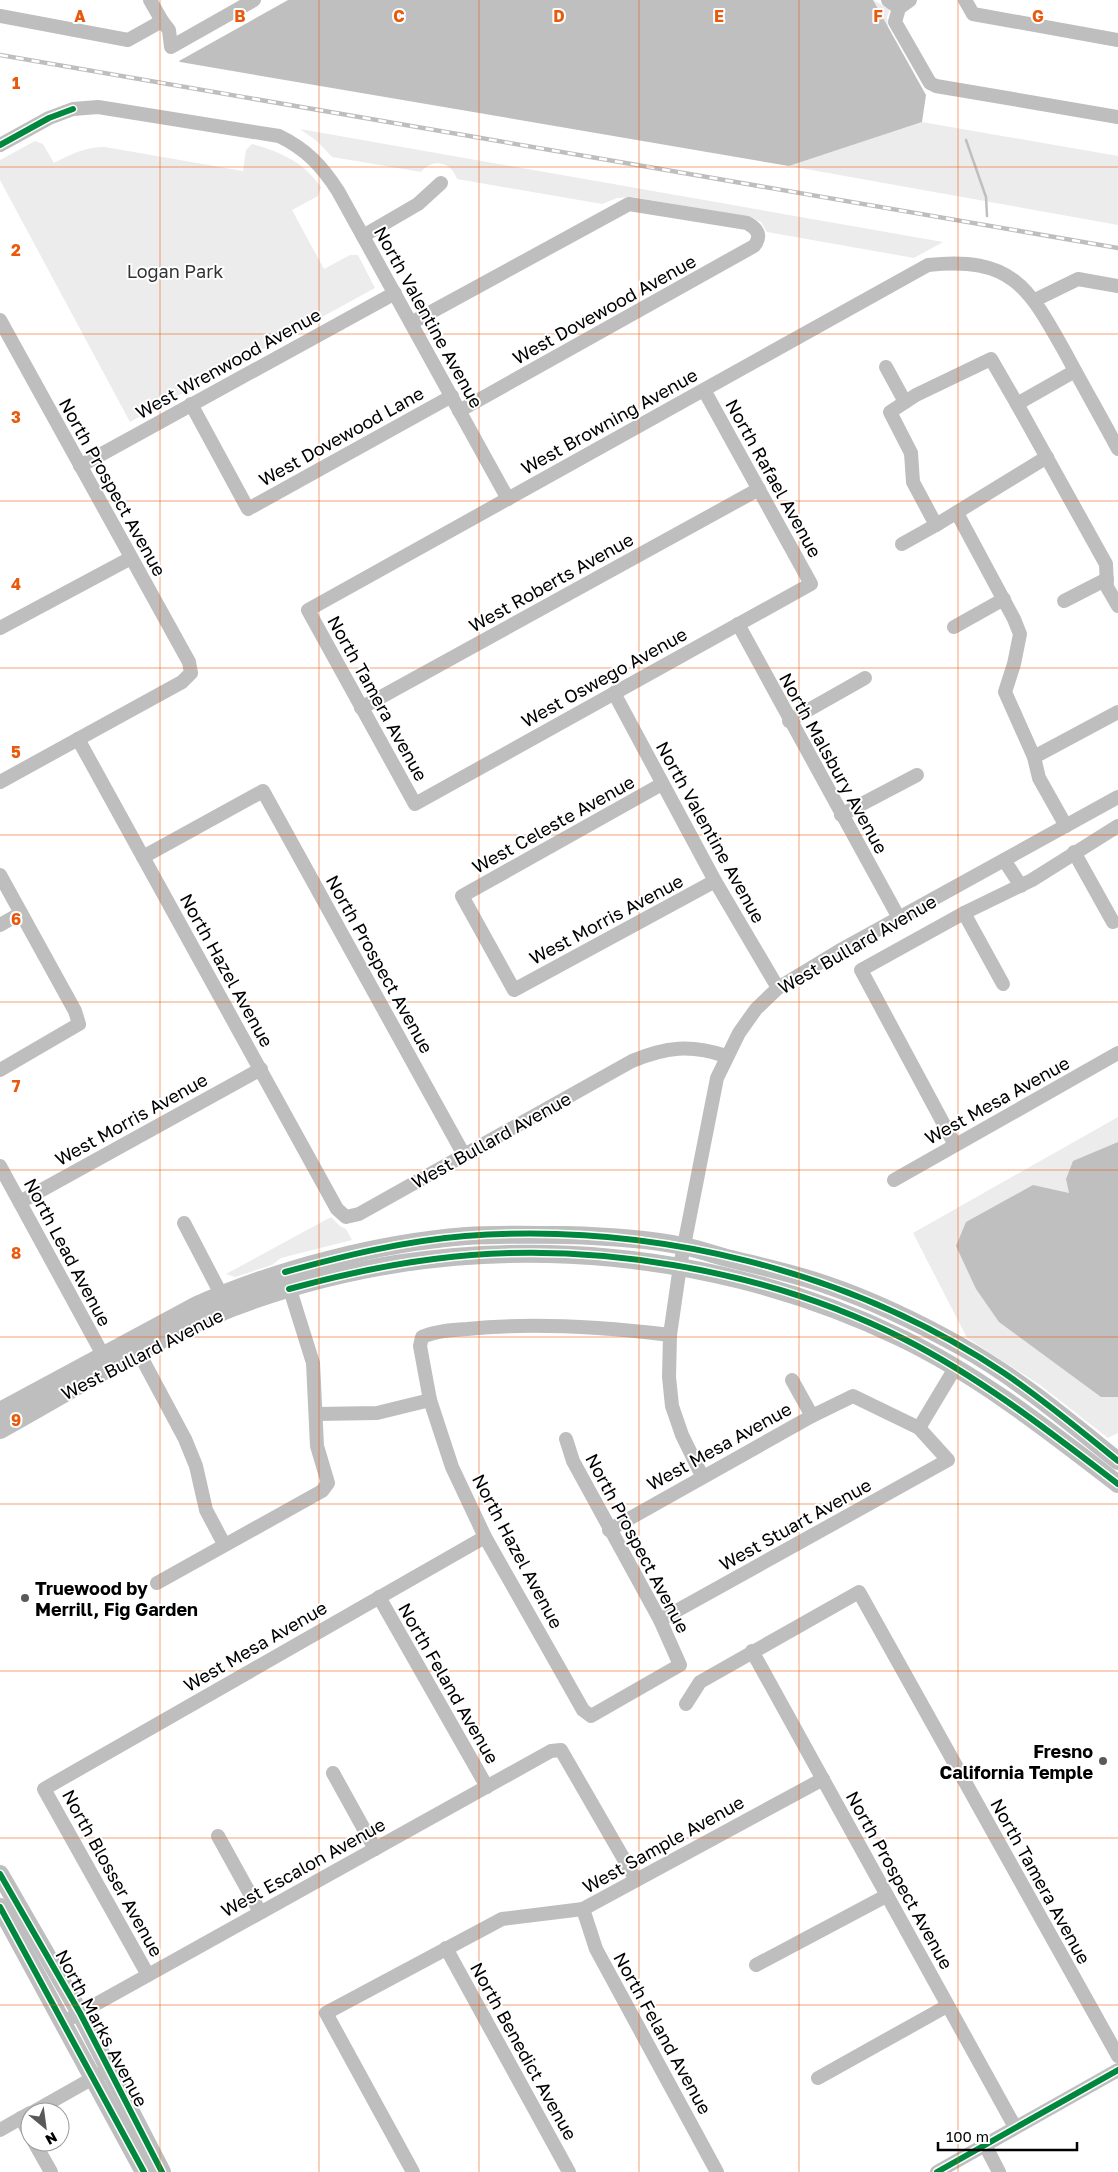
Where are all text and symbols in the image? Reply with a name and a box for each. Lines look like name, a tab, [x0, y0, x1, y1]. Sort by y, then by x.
text: A	[74, 6, 86, 26]
text: B	[234, 6, 246, 26]
text: C	[393, 6, 405, 26]
text: D	[553, 6, 565, 26]
text: E	[714, 6, 724, 26]
text: F	[873, 6, 883, 26]
text: G	[1032, 6, 1044, 26]
text: 1	[12, 73, 20, 93]
street label: North Valentine Avenue	[370, 222, 488, 412]
text: 2	[11, 240, 21, 260]
street label: West Dovewood Avenue	[508, 249, 700, 369]
park label: Logan Park	[127, 260, 223, 282]
street label: West Wrenwood Avenue	[132, 303, 324, 423]
street label: West Browning Avenue	[517, 363, 701, 479]
street label: West Dovewood Lane	[255, 382, 427, 490]
street label: North Prospect Avenue	[55, 394, 171, 580]
street label: North Rafael Avenue	[721, 395, 827, 561]
text: 3	[11, 407, 21, 427]
street label: West Roberts Avenue	[465, 528, 637, 636]
text: 4	[11, 574, 21, 594]
street label: North Tamera Avenue	[323, 611, 433, 785]
street label: West Oswego Avenue	[517, 622, 691, 732]
street label: North Malsbury Avenue	[775, 669, 893, 857]
street label: North Valentine Avenue	[652, 737, 770, 927]
text: 5	[11, 742, 21, 762]
street label: West Celeste Avenue	[468, 770, 638, 878]
street label: West Morris Avenue	[525, 869, 687, 969]
street label: North Prospect Avenue	[322, 871, 438, 1057]
street label: North Hazel Avenue	[176, 889, 278, 1051]
street label: West Bullard Avenue	[774, 890, 940, 998]
text: 6	[11, 909, 21, 929]
street label: West Mesa Avenue	[921, 1051, 1073, 1149]
street label: West Morris Avenue	[51, 1068, 211, 1170]
text: 7	[12, 1076, 21, 1096]
street label: West Bullard Avenue	[407, 1087, 575, 1193]
street label: North Lead Avenue	[20, 1174, 116, 1330]
text: 8	[11, 1243, 21, 1263]
street label: West Bullard Avenue	[57, 1304, 227, 1404]
street label: West Mesa Avenue	[643, 1397, 795, 1495]
text: 9	[11, 1410, 21, 1430]
street label: North Prospect Avenue	[581, 1449, 695, 1637]
street label: North Hazel Avenue	[468, 1470, 568, 1632]
street label: West Stuart Avenue	[715, 1473, 875, 1575]
place label: Truewood by Merrill, Fig Garden	[35, 1577, 198, 1620]
marker: Truewood by Merrill, Fig Garden	[19, 1592, 31, 1604]
street label: West Mesa Avenue	[179, 1596, 331, 1696]
street label: North Feland Avenue	[394, 1599, 504, 1767]
place label: Fresno California Temple	[940, 1740, 1093, 1783]
marker: Fresno California Temple	[1097, 1755, 1109, 1767]
street label: North Blosser Avenue	[58, 1786, 168, 1960]
street label: North Prospect Avenue	[842, 1787, 958, 1973]
street label: West Sample Avenue	[579, 1791, 747, 1897]
street label: North Tamera Avenue	[986, 1794, 1096, 1968]
street label: West Escalon Avenue	[217, 1813, 389, 1921]
street label: North Marks Avenue	[51, 1946, 153, 2110]
street label: North Feland Avenue	[609, 1948, 717, 2118]
street label: North Benedict Avenue	[466, 1958, 582, 2144]
north arrow	[20, 2102, 70, 2152]
scale bar	[938, 2120, 1077, 2152]
text: 100 m	[946, 2127, 989, 2145]
text: N	[43, 2129, 60, 2149]

